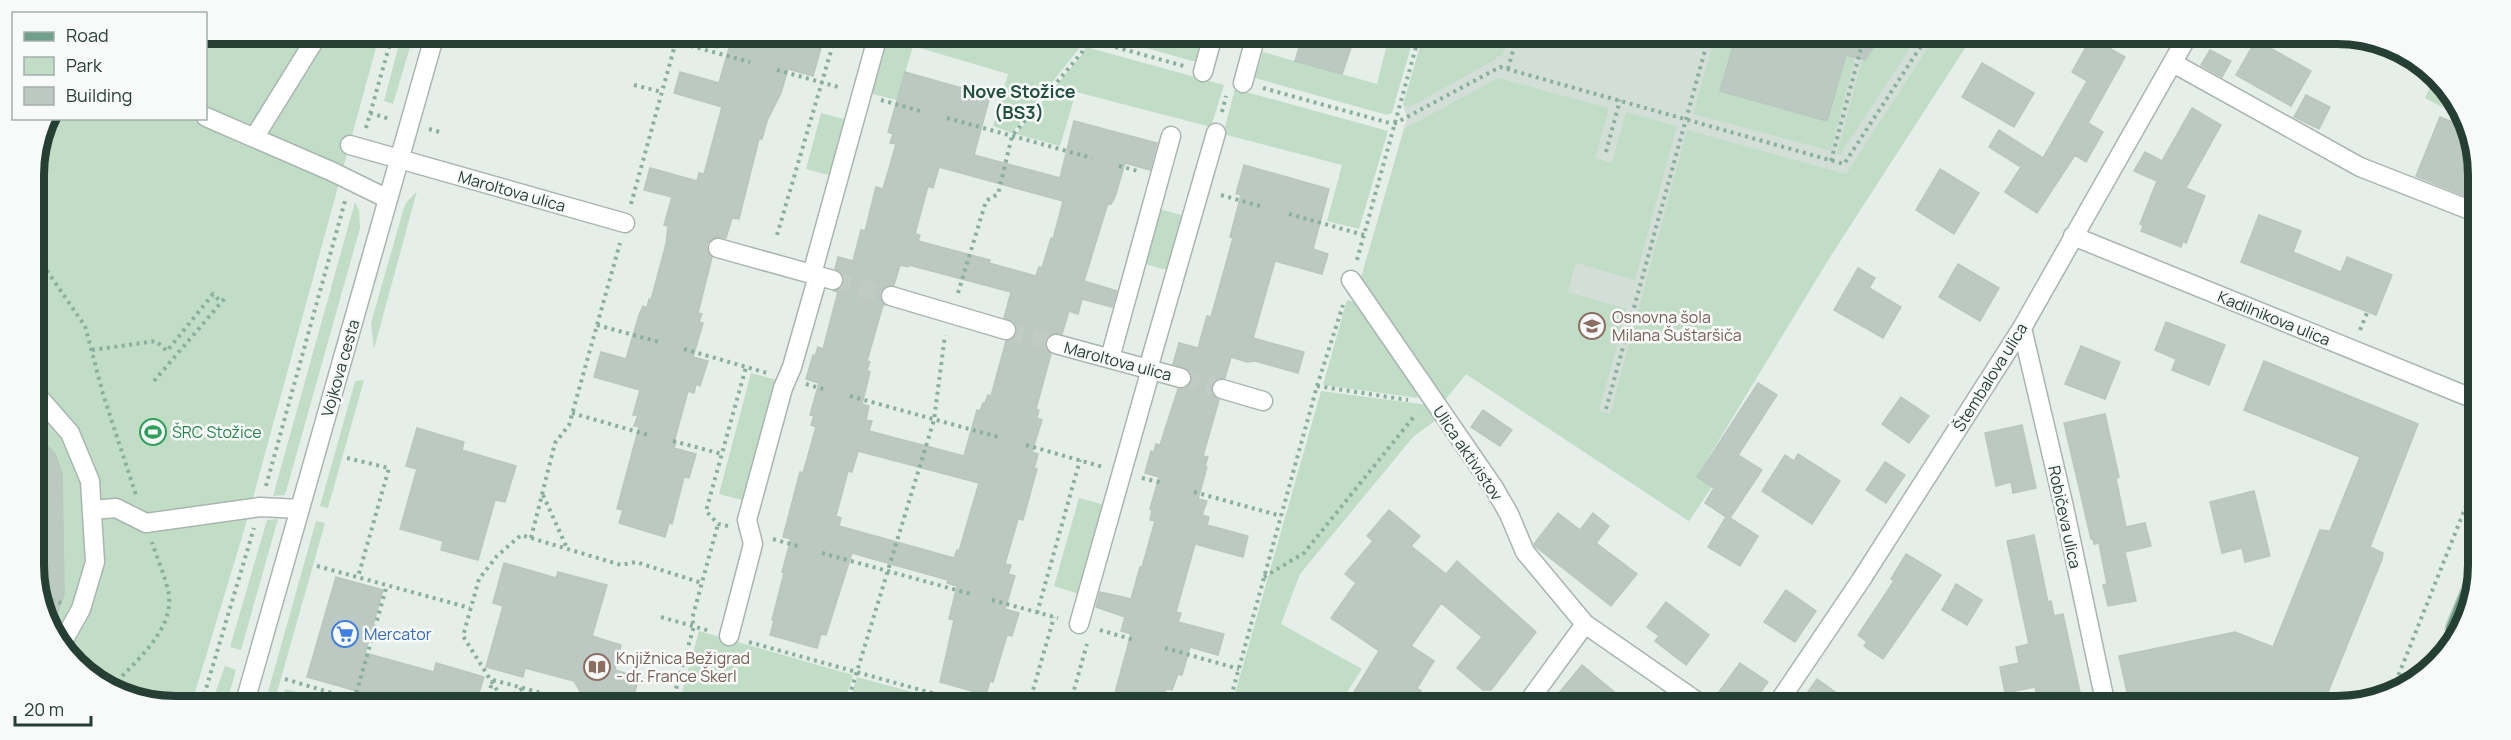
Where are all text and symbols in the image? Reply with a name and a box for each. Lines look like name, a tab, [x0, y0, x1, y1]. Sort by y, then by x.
legend	[12, 12, 207, 120]
text: Road	[66, 23, 109, 47]
text: Park	[66, 53, 103, 77]
district label: Nove Stožice (BS3)	[962, 79, 1076, 124]
text: Building	[66, 83, 132, 107]
street label: Maroltova ulica	[456, 165, 568, 217]
street label: Kadilnikova ulica	[2214, 285, 2334, 351]
place label: Osnovna šola Milana Šuštaršiča	[1612, 306, 1742, 346]
school or university icon: Osnovna šola Milana Šuštaršiča	[1577, 311, 1607, 341]
street label: Vojkova cesta	[316, 317, 364, 419]
street label: Štembalova ulica	[1948, 318, 2032, 436]
street label: Maroltova ulica	[1062, 336, 1174, 386]
street label: Ulica aktivistov	[1428, 401, 1508, 505]
sports icon: ŠRC Stožice	[138, 417, 168, 447]
place label: ŠRC Stožice	[172, 421, 262, 443]
street label: Robičeva ulica	[2043, 463, 2087, 571]
supermarket icon: Mercator	[330, 619, 360, 649]
place label: Mercator	[364, 623, 432, 645]
place label: Knjižnica Bežigrad - dr. France Škerl	[616, 647, 750, 687]
library icon: Knjižnica Bežigrad - dr. France Škerl	[582, 652, 612, 682]
scale bar	[15, 689, 92, 727]
text: 20 m	[24, 697, 64, 721]

